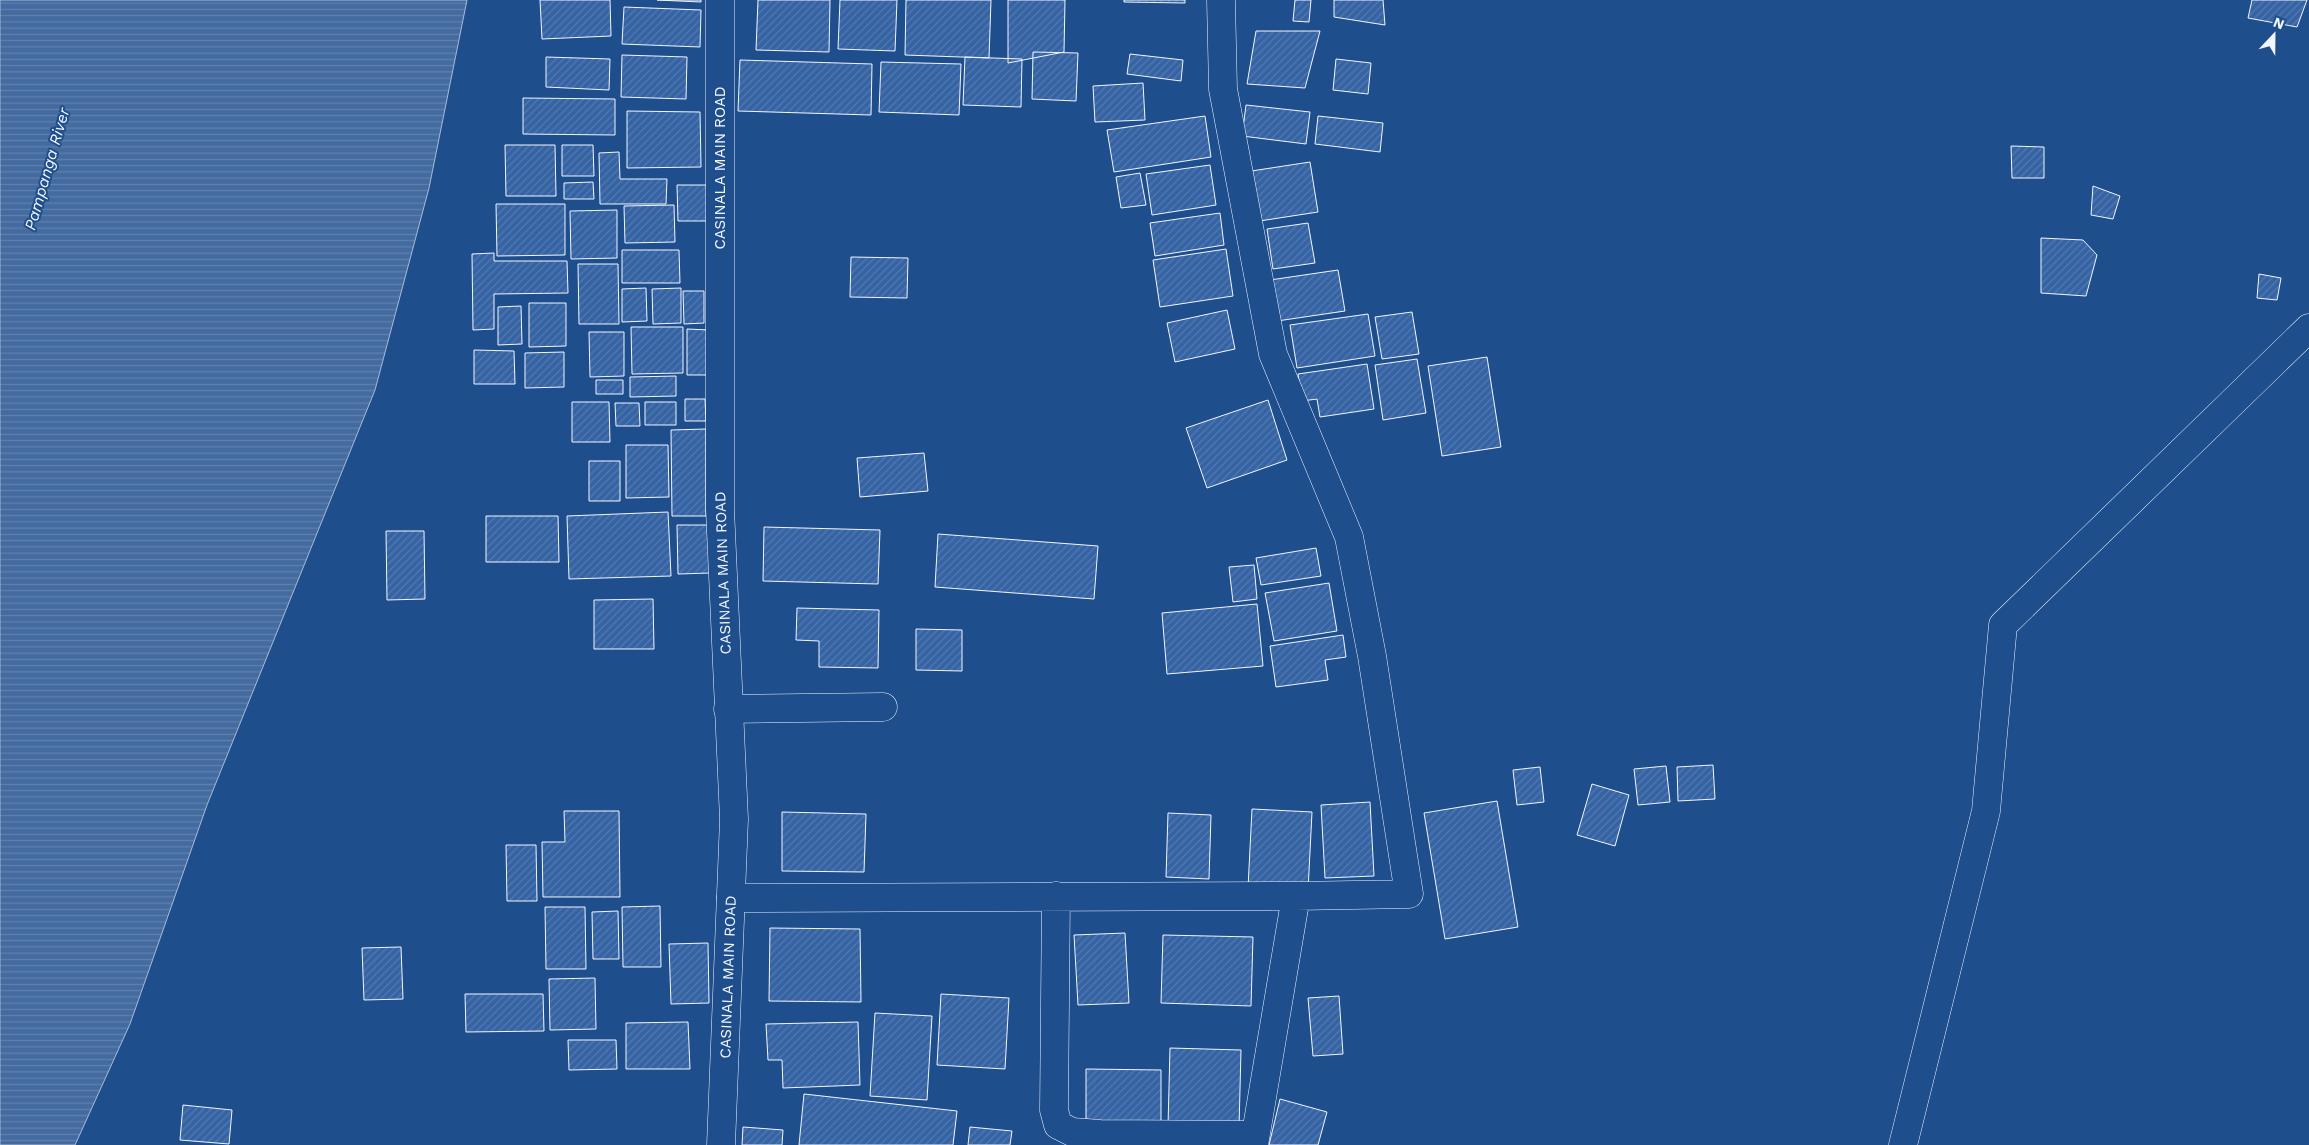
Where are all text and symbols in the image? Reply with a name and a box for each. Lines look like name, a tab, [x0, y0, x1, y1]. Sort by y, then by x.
north arrow	[2249, 10, 2299, 60]
text: N	[2271, 14, 2287, 32]
street label: CASINALA MAIN ROAD	[711, 86, 729, 250]
water label: Pampanga River	[20, 105, 74, 232]
street label: CASINALA MAIN ROAD	[711, 491, 735, 655]
street label: CASINALA MAIN ROAD	[716, 895, 740, 1059]

